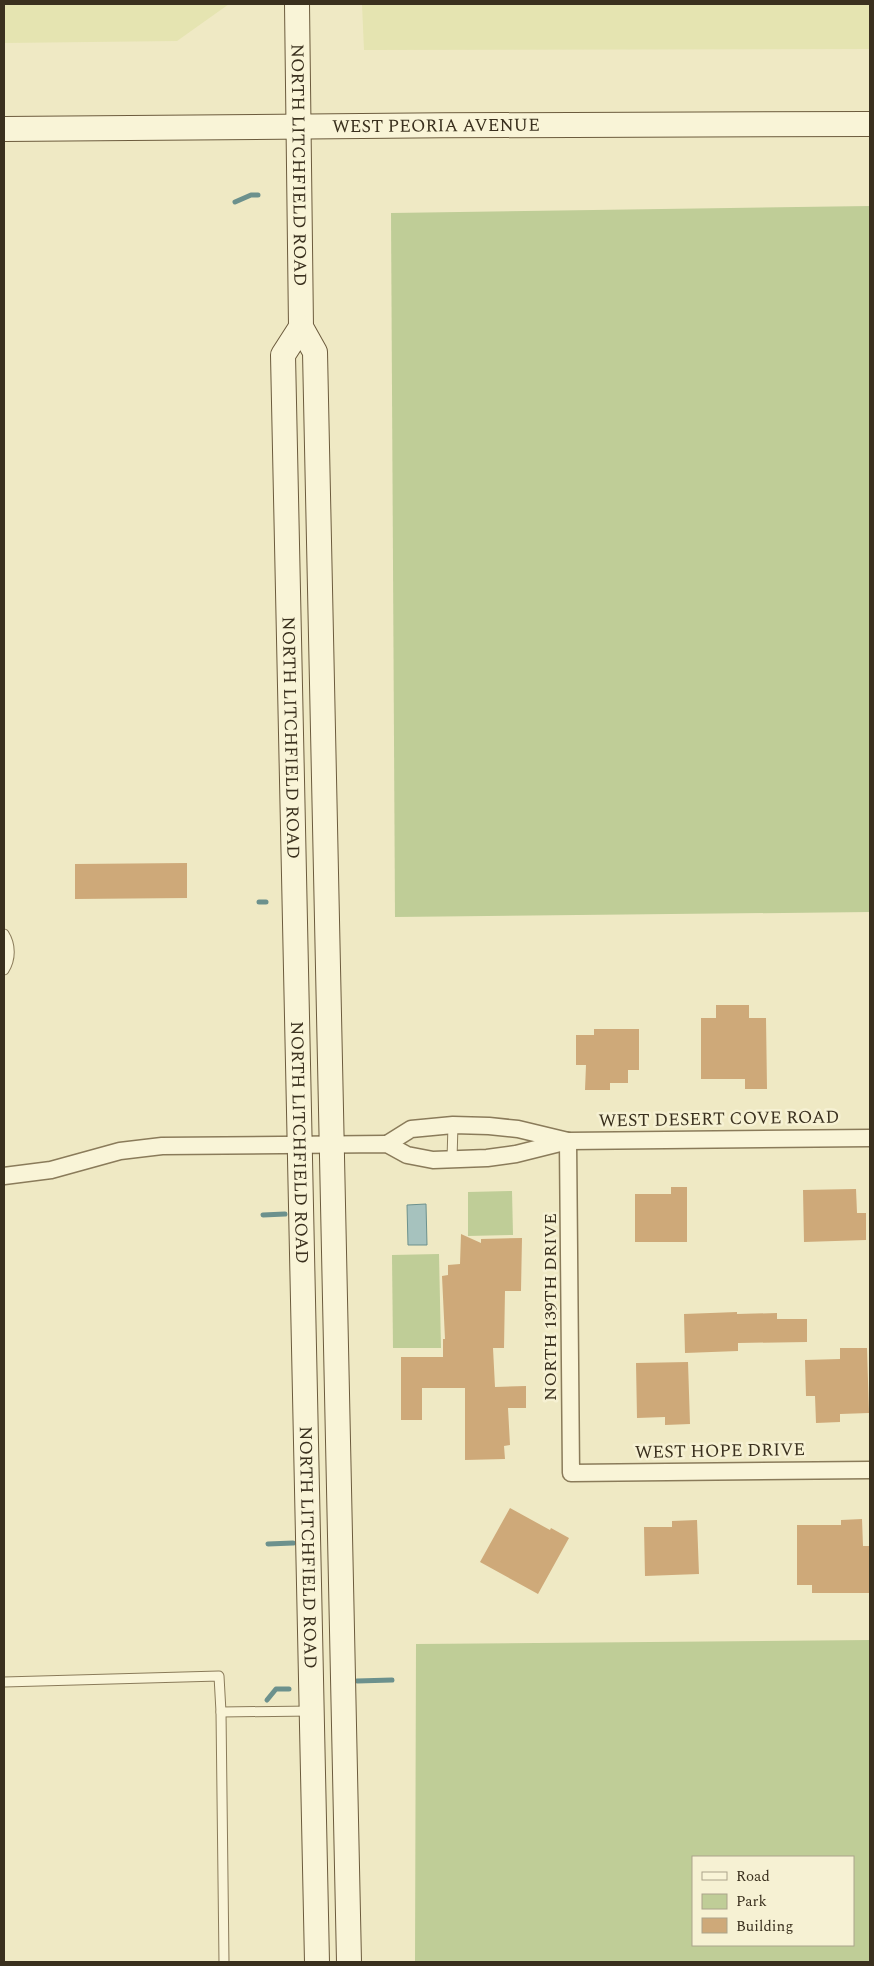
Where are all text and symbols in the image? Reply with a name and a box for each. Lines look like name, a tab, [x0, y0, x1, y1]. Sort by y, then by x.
street label: NORTH LITCHFIELD ROAD	[284, 43, 314, 287]
street label: WEST PEORIA AVENUE	[332, 111, 540, 140]
street label: NORTH LITCHFIELD ROAD	[275, 616, 307, 859]
street label: NORTH LITCHFIELD ROAD	[284, 1021, 316, 1264]
street label: WEST DESERT COVE ROAD	[598, 1103, 840, 1135]
street label: NORTH 139TH DRIVE	[537, 1213, 564, 1401]
street label: NORTH LITCHFIELD ROAD	[292, 1426, 324, 1669]
street label: WEST HOPE DRIVE	[635, 1436, 805, 1466]
legend	[692, 1856, 854, 1946]
text: Road	[736, 1865, 770, 1888]
text: Park	[736, 1890, 767, 1913]
text: Building	[736, 1915, 793, 1938]

